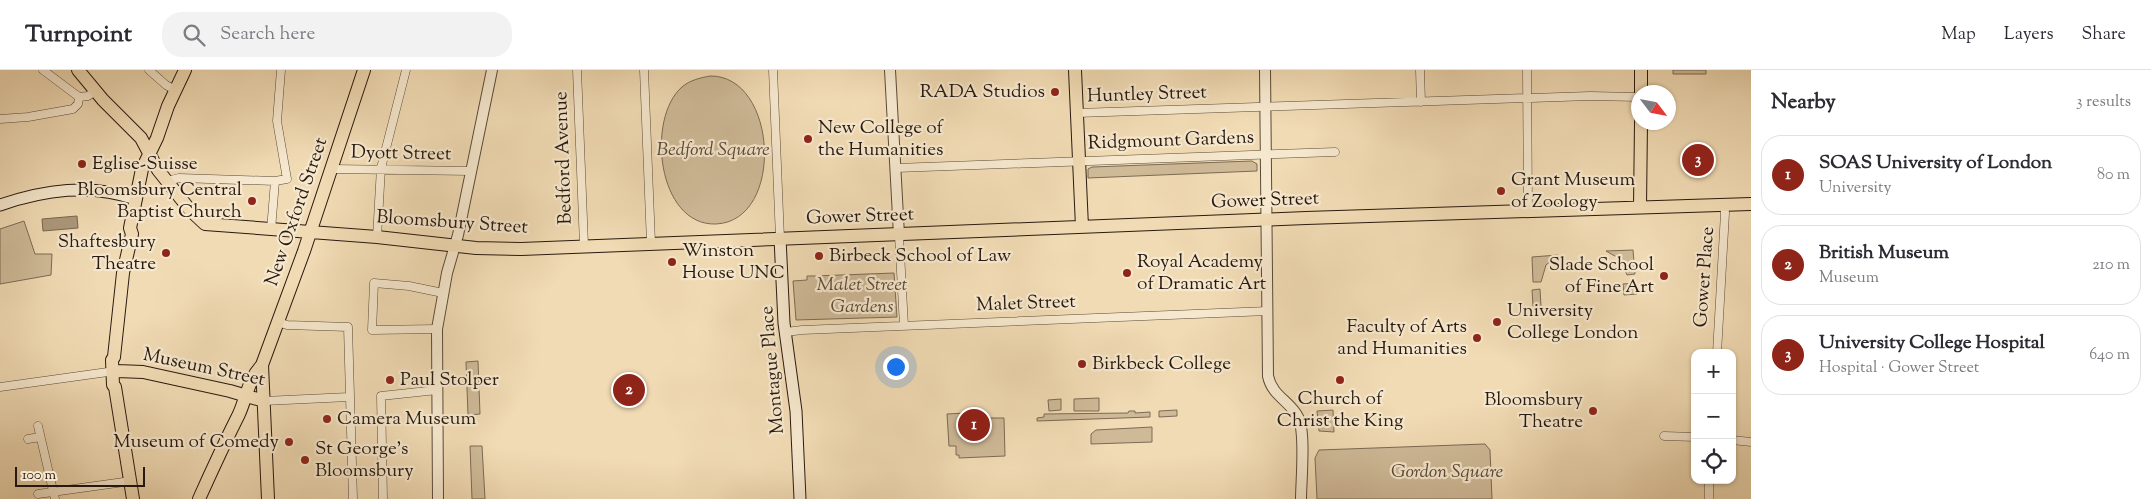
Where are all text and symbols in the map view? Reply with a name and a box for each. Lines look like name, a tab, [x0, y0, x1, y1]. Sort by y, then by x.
search box	[162, 12, 512, 57]
text: Turnpoint	[25, 18, 132, 52]
icon: search	[180, 21, 208, 49]
text: Search here	[220, 21, 315, 48]
text: Map	[1941, 22, 1976, 48]
text: Layers	[2004, 22, 2054, 48]
text: Share	[2082, 22, 2126, 48]
place label: RADA Studios	[920, 79, 1045, 106]
street label: Huntley Street	[1087, 79, 1208, 111]
north arrow	[1631, 85, 1676, 130]
marker: RADA Studios	[1049, 86, 1061, 98]
text: Nearby	[1771, 88, 1836, 118]
street label: Bedford Avenue	[548, 91, 580, 225]
text: 3 results	[2076, 91, 2131, 114]
place label: New College of the Humanities	[818, 115, 945, 164]
street label: Ridgmount Gardens	[1087, 125, 1255, 157]
street label: New Oxford Street	[259, 133, 335, 290]
marker: New College of the Humanities	[802, 133, 814, 145]
park label: Bedford Square	[656, 137, 770, 164]
street label: Dyott Street	[350, 140, 452, 168]
pin: 3	[1682, 141, 1714, 179]
text: SOAS University of London	[1819, 150, 2052, 177]
place label: Eglise-Suisse	[92, 151, 198, 178]
marker: Eglise-Suisse	[76, 158, 88, 170]
text: 1	[1785, 164, 1791, 187]
text: 80 m	[2097, 164, 2130, 187]
place label: Grant Museum of Zoology	[1511, 167, 1635, 216]
place label: Bloomsbury Central Baptist Church	[77, 177, 242, 226]
text: University	[1819, 177, 1892, 200]
marker: Grant Museum of Zoology	[1495, 185, 1507, 197]
street label: Gower Street	[1210, 186, 1320, 216]
marker: Bloomsbury Central Baptist Church	[246, 195, 258, 207]
street label: Gower Street	[805, 202, 915, 232]
street label: Bloomsbury Street	[375, 204, 529, 242]
street label: Gower Place	[1688, 226, 1722, 328]
place label: Shaftesbury Theatre	[58, 229, 157, 278]
place label: Winston House UNC	[682, 238, 785, 287]
text: British Museum	[1819, 240, 1949, 267]
place label: Birbeck School of Law	[829, 243, 1011, 270]
marker: Shaftesbury Theatre	[160, 247, 172, 259]
place label: Royal Academy of Dramatic Art	[1137, 249, 1267, 298]
marker: Birbeck School of Law	[813, 250, 825, 262]
place label: Slade School of Fine Art	[1549, 252, 1654, 301]
text: 2	[1784, 254, 1792, 277]
text: 210 m	[2092, 254, 2130, 277]
marker: Winston House UNC	[666, 256, 678, 268]
marker: Royal Academy of Dramatic Art	[1121, 267, 1133, 279]
text: Museum	[1819, 267, 1879, 290]
marker: Slade School of Fine Art	[1658, 270, 1670, 282]
park label: Malet Street Gardens	[817, 272, 908, 321]
street label: Malet Street	[976, 289, 1077, 319]
place label: University College London	[1507, 298, 1638, 347]
street label: Montague Place	[754, 305, 792, 435]
place label: Faculty of Arts and Humanities	[1337, 314, 1467, 363]
marker: University College London	[1491, 316, 1503, 328]
text: University College Hospital	[1819, 330, 2045, 357]
marker: Faculty of Arts and Humanities	[1471, 332, 1483, 344]
street label: Museum Street	[140, 342, 268, 394]
text: 3	[1785, 344, 1791, 367]
text: 640 m	[2089, 344, 2130, 367]
map controls	[1691, 349, 1736, 484]
button: +	[1691, 349, 1736, 394]
place label: Birkbeck College	[1092, 351, 1231, 378]
your location	[883, 354, 909, 380]
text: Hospital · Gower Street	[1819, 357, 1979, 380]
marker: Birkbeck College	[1076, 358, 1088, 370]
place label: Paul Stolper	[400, 367, 499, 394]
pin: 2	[613, 371, 645, 409]
marker: Paul Stolper	[384, 374, 396, 386]
marker: Church of Christ the King	[1334, 374, 1346, 386]
place label: Church of Christ the King	[1277, 386, 1403, 435]
place label: Bloomsbury Theatre	[1484, 387, 1584, 436]
button: −	[1691, 394, 1736, 439]
marker: Bloomsbury Theatre	[1587, 405, 1599, 417]
place label: Camera Museum	[337, 406, 477, 433]
pin: 1	[958, 406, 990, 444]
marker: Camera Museum	[321, 413, 333, 425]
place label: Museum of Comedy	[113, 429, 280, 456]
marker: Museum of Comedy	[283, 436, 295, 448]
place label: St George's Bloomsbury	[315, 436, 414, 485]
button: locate	[1691, 439, 1736, 484]
marker: St George's Bloomsbury	[299, 454, 311, 466]
park label: Gordon Square	[1391, 459, 1503, 486]
scale bar	[15, 464, 145, 487]
text: 100 m	[22, 466, 56, 486]

